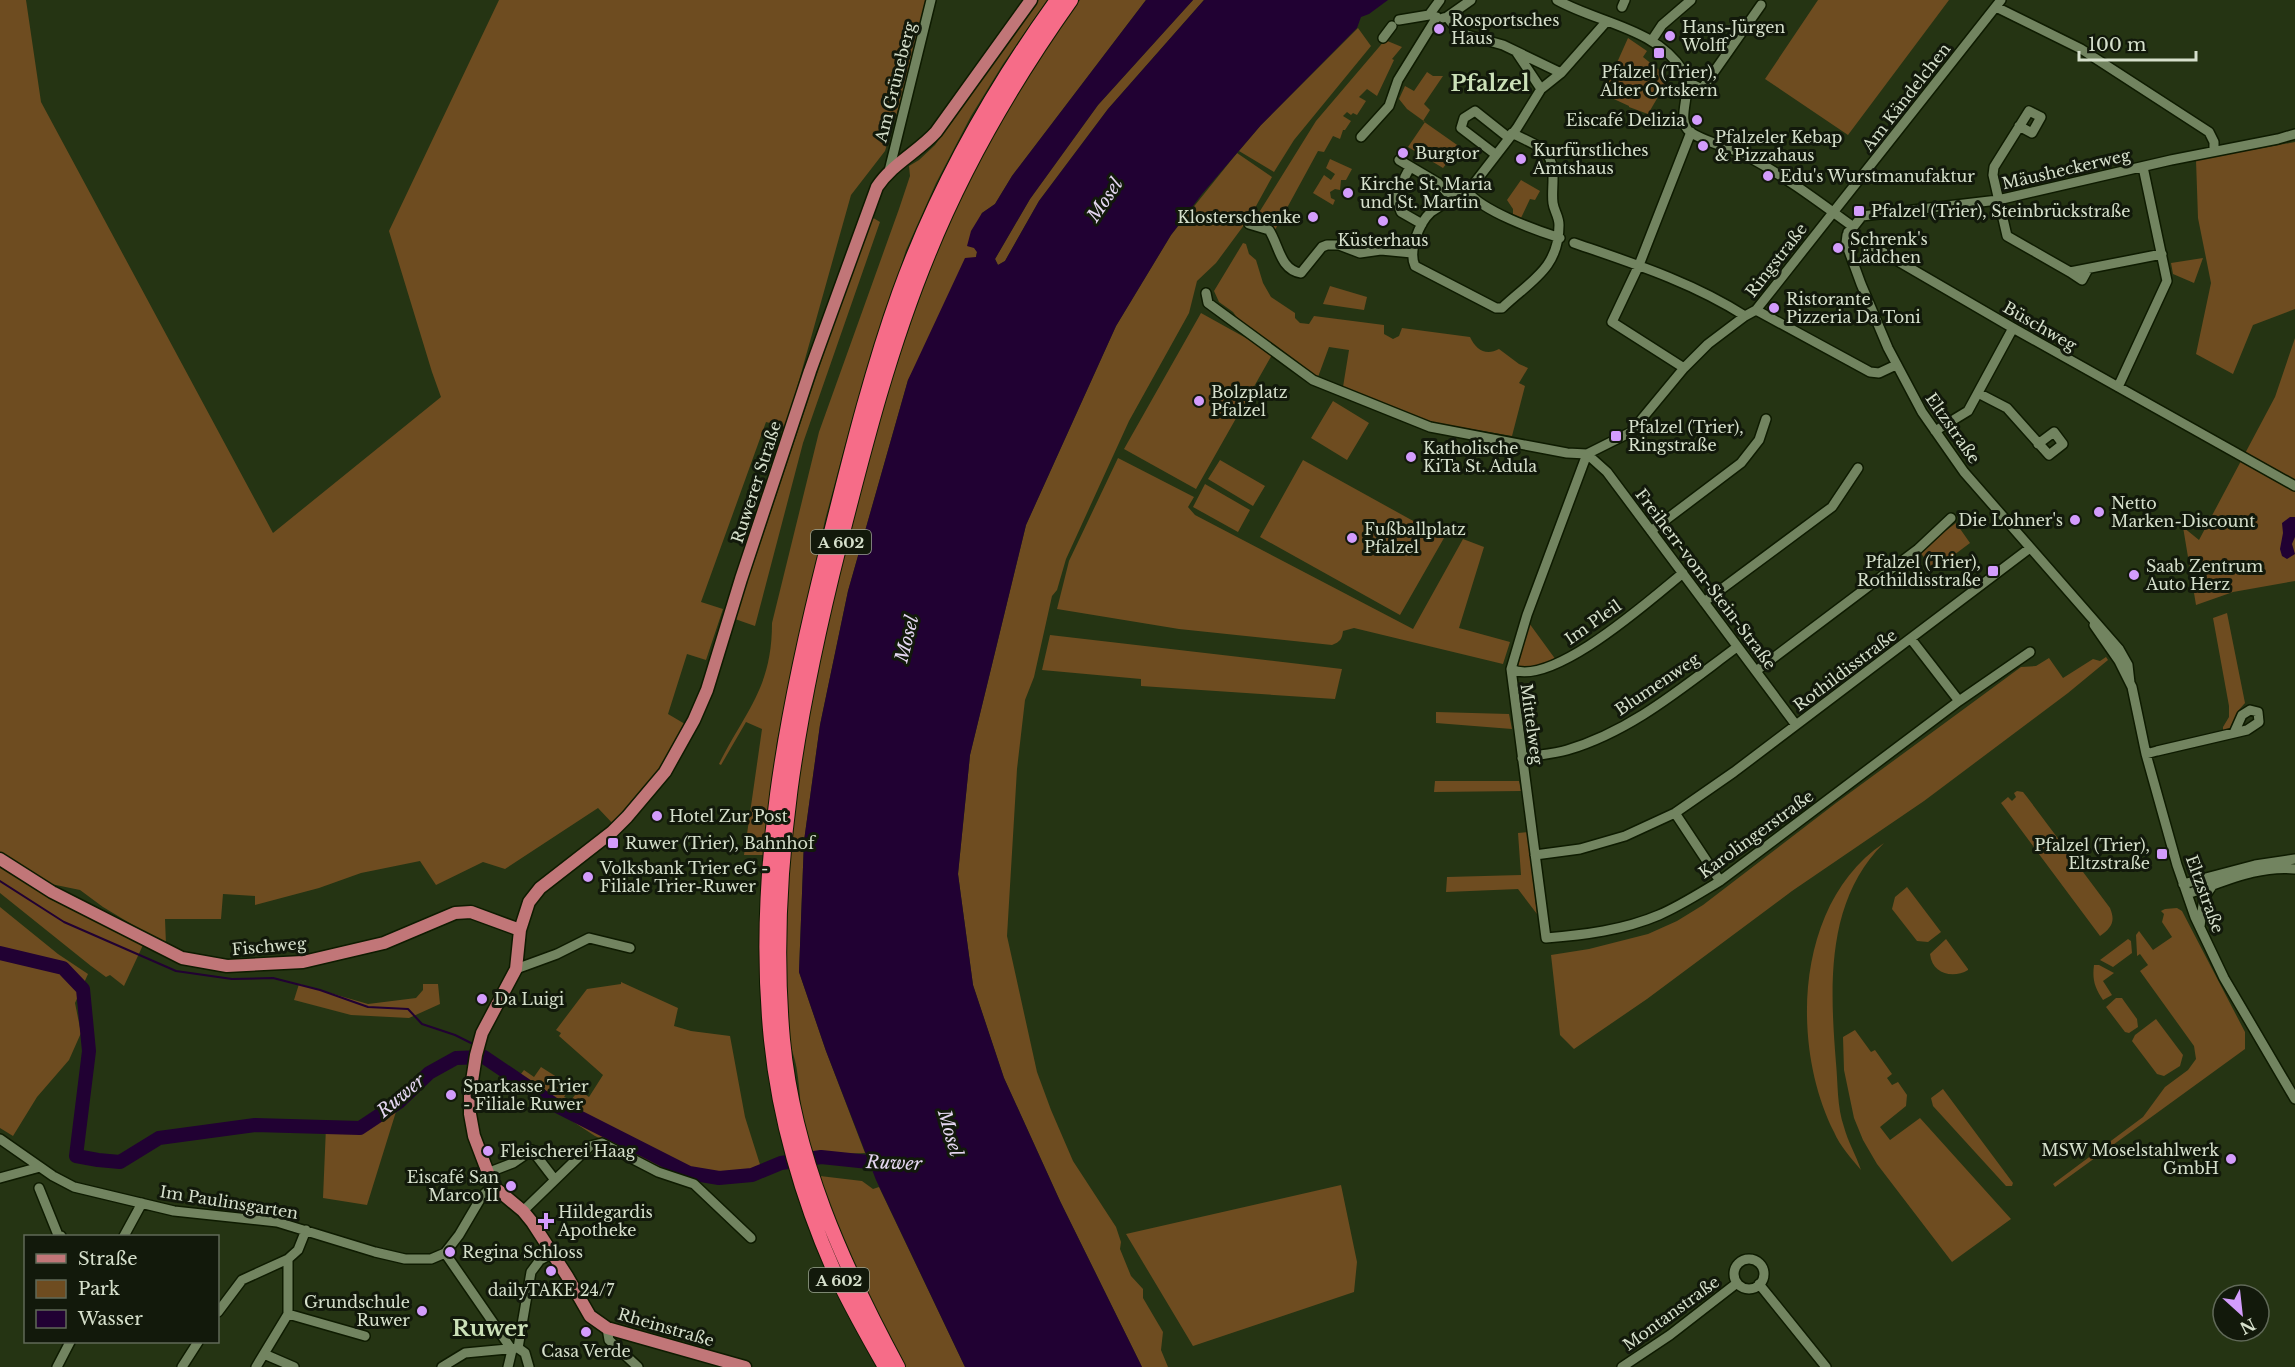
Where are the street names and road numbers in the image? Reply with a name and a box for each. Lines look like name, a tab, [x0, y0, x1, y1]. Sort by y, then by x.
street label: Am Grüneberg	[870, 19, 920, 145]
street label: Am Kändelchen	[1857, 39, 1954, 156]
street label: Mäusheckerweg	[2000, 144, 2133, 194]
street label: Ringstraße	[1741, 219, 1811, 301]
street label: Büschweg	[2000, 297, 2081, 355]
street label: Eltzstraße	[1921, 389, 1985, 467]
street label: Ruwerer Straße	[727, 418, 785, 546]
street label: Freiherr-vom-Stein-Straße	[1631, 485, 1781, 673]
road number: A 602	[811, 530, 871, 554]
street label: Im Pleil	[1561, 595, 1625, 649]
street label: Rothildisstraße	[1789, 625, 1901, 715]
street label: Blumenweg	[1611, 648, 1703, 720]
street label: Mittelweg	[1516, 682, 1548, 766]
street label: Karolingerstraße	[1695, 786, 1817, 882]
street label: Eltzstraße	[2182, 852, 2228, 936]
street label: Fischweg	[231, 933, 308, 959]
street label: Im Paulinsgarten	[158, 1181, 300, 1223]
road number: A 602	[809, 1268, 869, 1292]
street label: Montanstraße	[1619, 1271, 1723, 1355]
street label: Rheinstraße	[616, 1304, 716, 1350]

